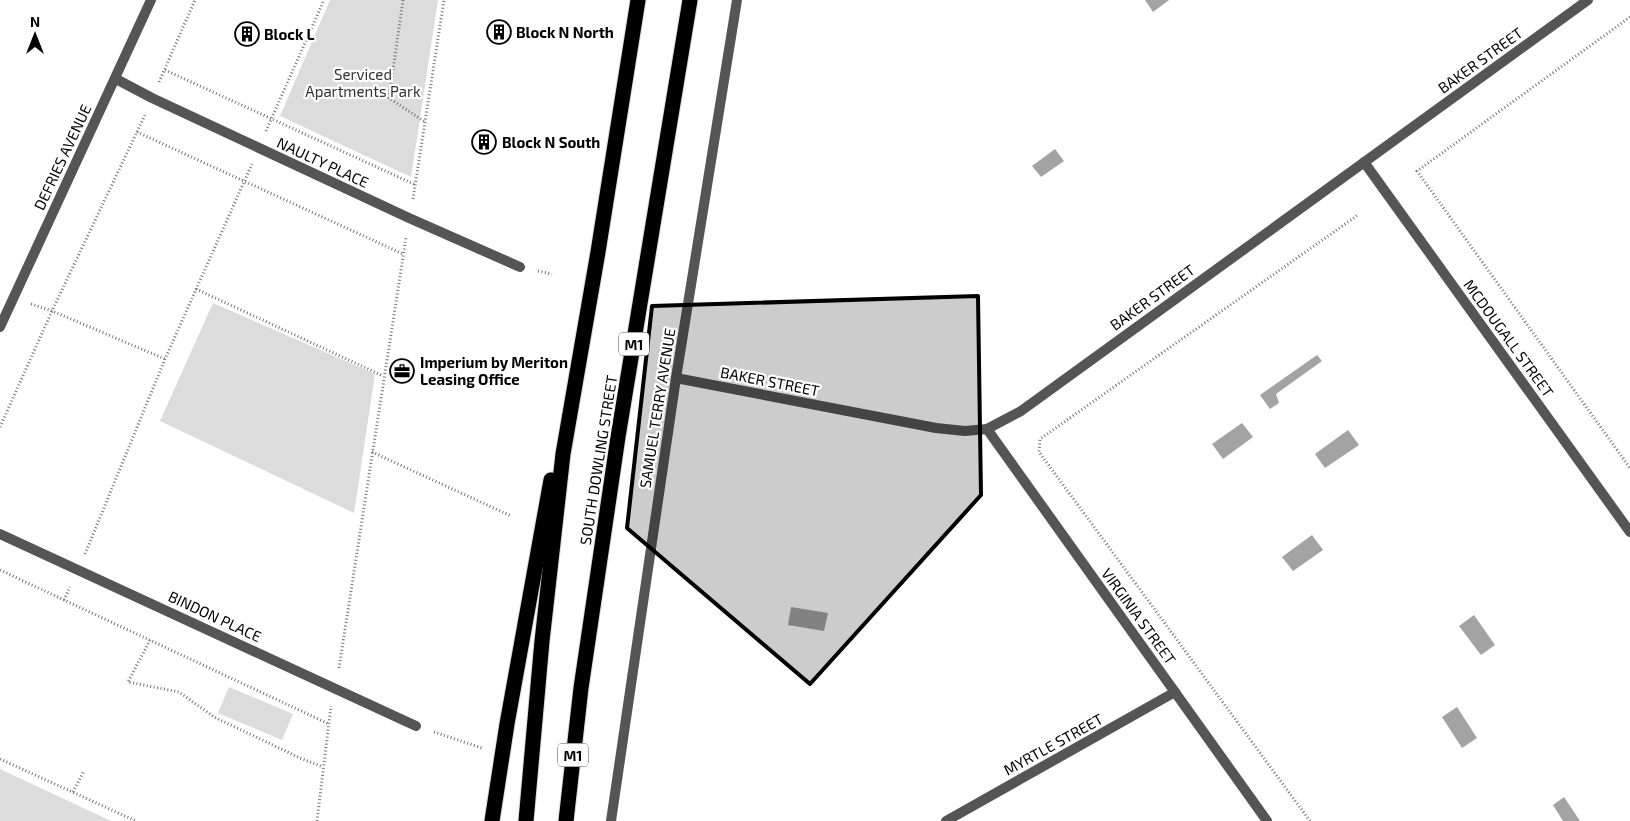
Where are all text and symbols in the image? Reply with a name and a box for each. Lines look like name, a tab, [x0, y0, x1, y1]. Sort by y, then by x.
north arrow	[10, 10, 60, 60]
text: N	[30, 13, 40, 30]
building icon: Block N North	[486, 19, 512, 45]
building icon: Block L	[234, 21, 260, 47]
place label: Block N North	[516, 23, 614, 41]
street label: BAKER STREET	[1434, 23, 1526, 97]
place label: Block L	[264, 25, 315, 43]
park label: Serviced Apartments Park	[305, 65, 421, 100]
street label: DEFRIES AVENUE	[30, 101, 94, 213]
building icon: Block N South	[471, 129, 497, 155]
street label: NAULTY PLACE	[274, 133, 372, 191]
place label: Block N South	[502, 133, 600, 151]
street label: BAKER STREET	[1106, 260, 1198, 334]
street label: MCDOUGALL STREET	[1460, 276, 1558, 400]
street label: SAMUEL TERRY AVENUE	[635, 327, 679, 489]
road number: M1	[619, 332, 649, 356]
place label: Imperium by Meriton Leasing Office	[420, 353, 568, 388]
office icon: Imperium by Meriton Leasing Office	[389, 358, 415, 384]
street label: BAKER STREET	[719, 363, 821, 399]
street label: SOUTH DOWLING STREET	[576, 374, 620, 546]
street label: VIRGINIA STREET	[1098, 564, 1180, 668]
street label: BINDON PLACE	[166, 587, 264, 645]
street label: MYRTLE STREET	[1000, 709, 1106, 779]
road number: M1	[558, 744, 588, 766]

